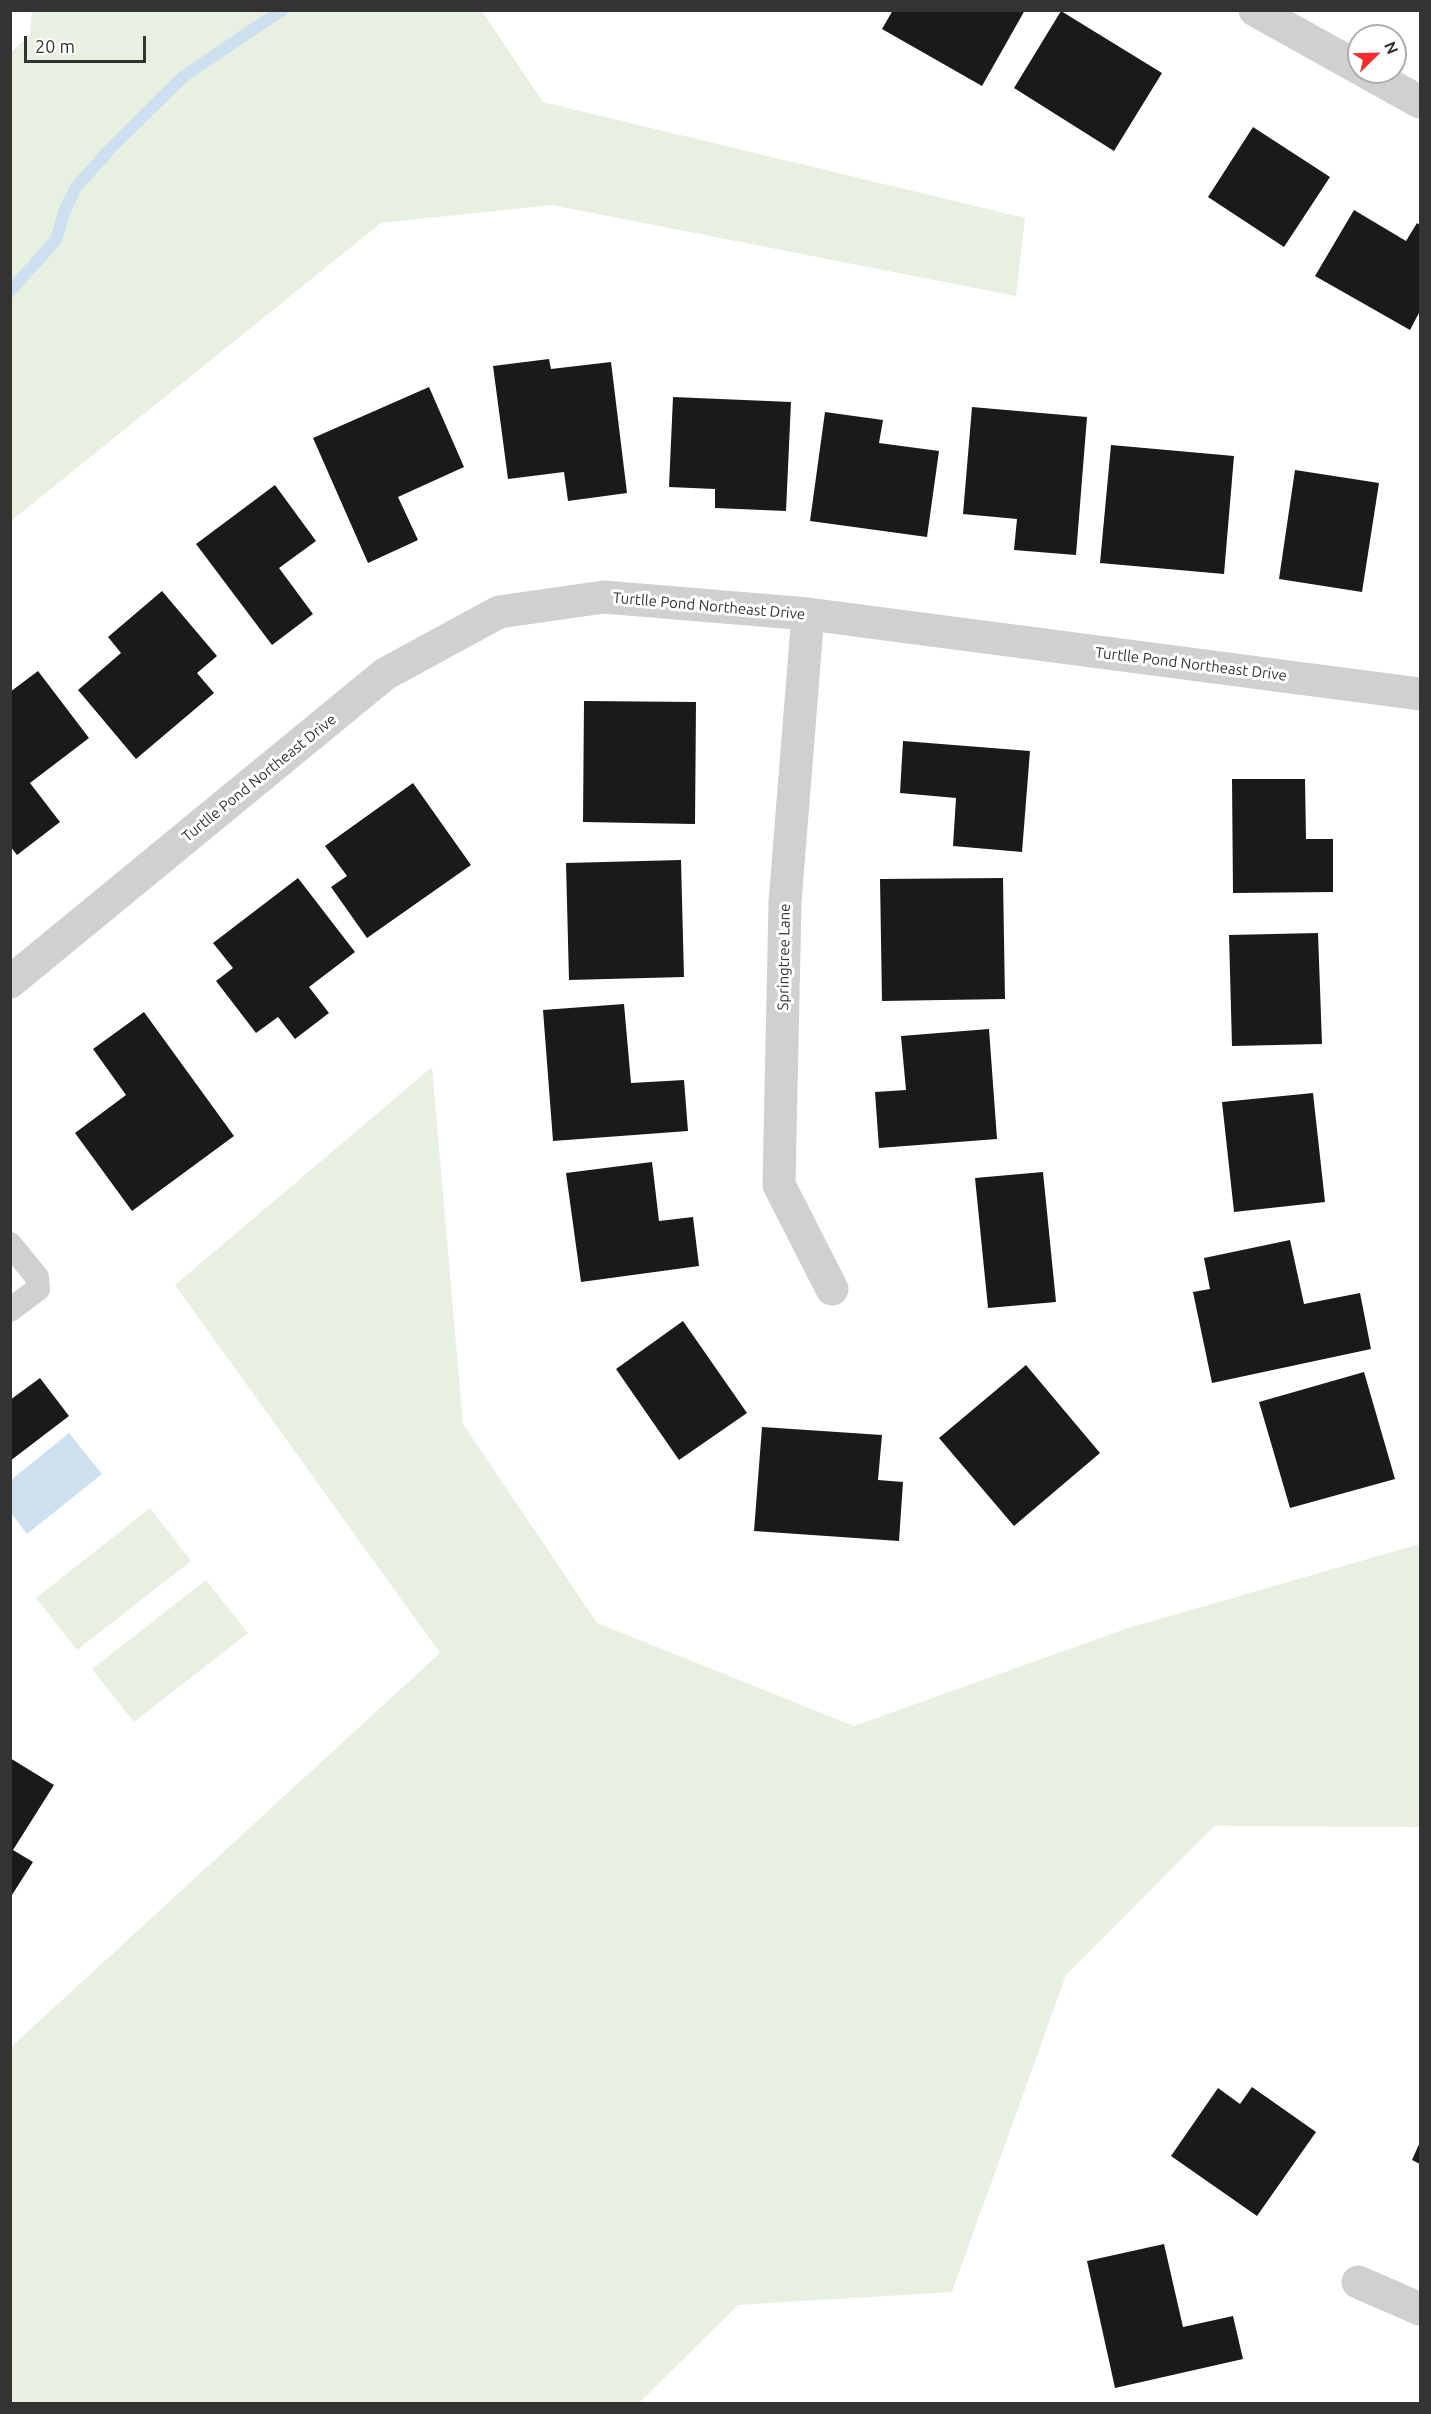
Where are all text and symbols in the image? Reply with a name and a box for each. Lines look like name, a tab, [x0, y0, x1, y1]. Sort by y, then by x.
scale bar	[27, 24, 148, 62]
north arrow	[1347, 24, 1407, 84]
text: 20 m	[35, 36, 75, 56]
text: N	[1381, 39, 1402, 57]
street label: Turtlle Pond Northeast Drive	[612, 589, 806, 623]
street label: Turtlle Pond Northeast Drive	[1094, 643, 1288, 685]
street label: Turtlle Pond Northeast Drive	[178, 710, 340, 846]
street label: Springtree Lane	[774, 903, 794, 1011]

